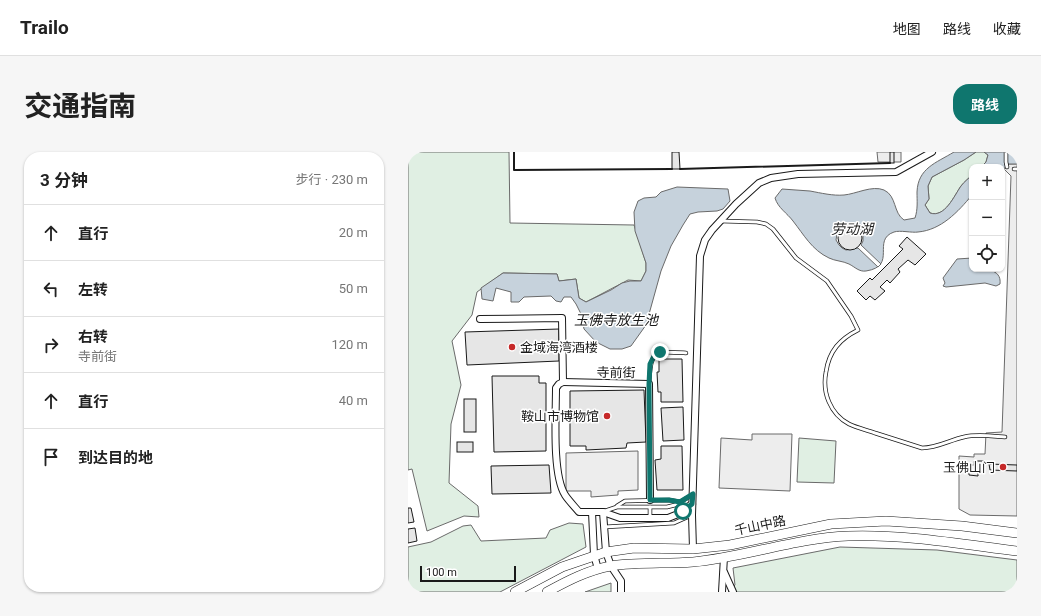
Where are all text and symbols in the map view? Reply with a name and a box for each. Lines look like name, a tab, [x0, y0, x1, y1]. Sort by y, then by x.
text: Trailo	[20, 16, 69, 39]
text: 地图	[893, 21, 921, 37]
text: 路线	[943, 21, 971, 37]
text: 收藏	[993, 21, 1021, 37]
button: 路线	[953, 84, 1017, 124]
text: 交通指南	[24, 90, 136, 123]
map controls	[969, 164, 1005, 272]
button: +	[969, 164, 1005, 200]
text: 3 分钟	[40, 170, 88, 190]
text: 步行 · 230 m	[296, 172, 368, 187]
button: −	[969, 200, 1005, 236]
water label: 劳动湖	[831, 221, 875, 237]
icon: ahead	[40, 222, 62, 244]
text: 直行	[78, 225, 108, 243]
text: 20 m	[339, 225, 368, 240]
button: locate	[969, 236, 1005, 272]
icon: left	[40, 278, 62, 300]
text: 左转	[78, 281, 108, 299]
text: 50 m	[339, 281, 368, 296]
water label: 玉佛寺放生池	[574, 312, 660, 328]
text: 右转	[78, 328, 108, 346]
icon: right	[40, 334, 62, 356]
text: 120 m	[331, 337, 368, 352]
place label: 金域海湾酒楼	[520, 340, 598, 355]
marker: 金域海湾酒楼	[507, 342, 517, 352]
route end	[651, 343, 669, 361]
text: 寺前街	[78, 349, 117, 364]
street label: 寺前街	[596, 365, 636, 380]
icon: ahead	[40, 390, 62, 412]
text: 直行	[78, 393, 108, 411]
text: 40 m	[339, 393, 368, 408]
place label: 鞍山市博物馆	[521, 409, 599, 424]
marker: 鞍山市博物馆	[602, 411, 612, 421]
icon: arrive	[40, 446, 62, 468]
text: 到达目的地	[78, 449, 153, 467]
place label: 玉佛山门	[943, 460, 995, 475]
marker: 玉佛山门	[998, 462, 1008, 472]
route start	[674, 502, 692, 520]
street label: 千山中路	[733, 513, 787, 538]
scale bar	[420, 564, 516, 583]
text: 100 m	[426, 566, 457, 579]

